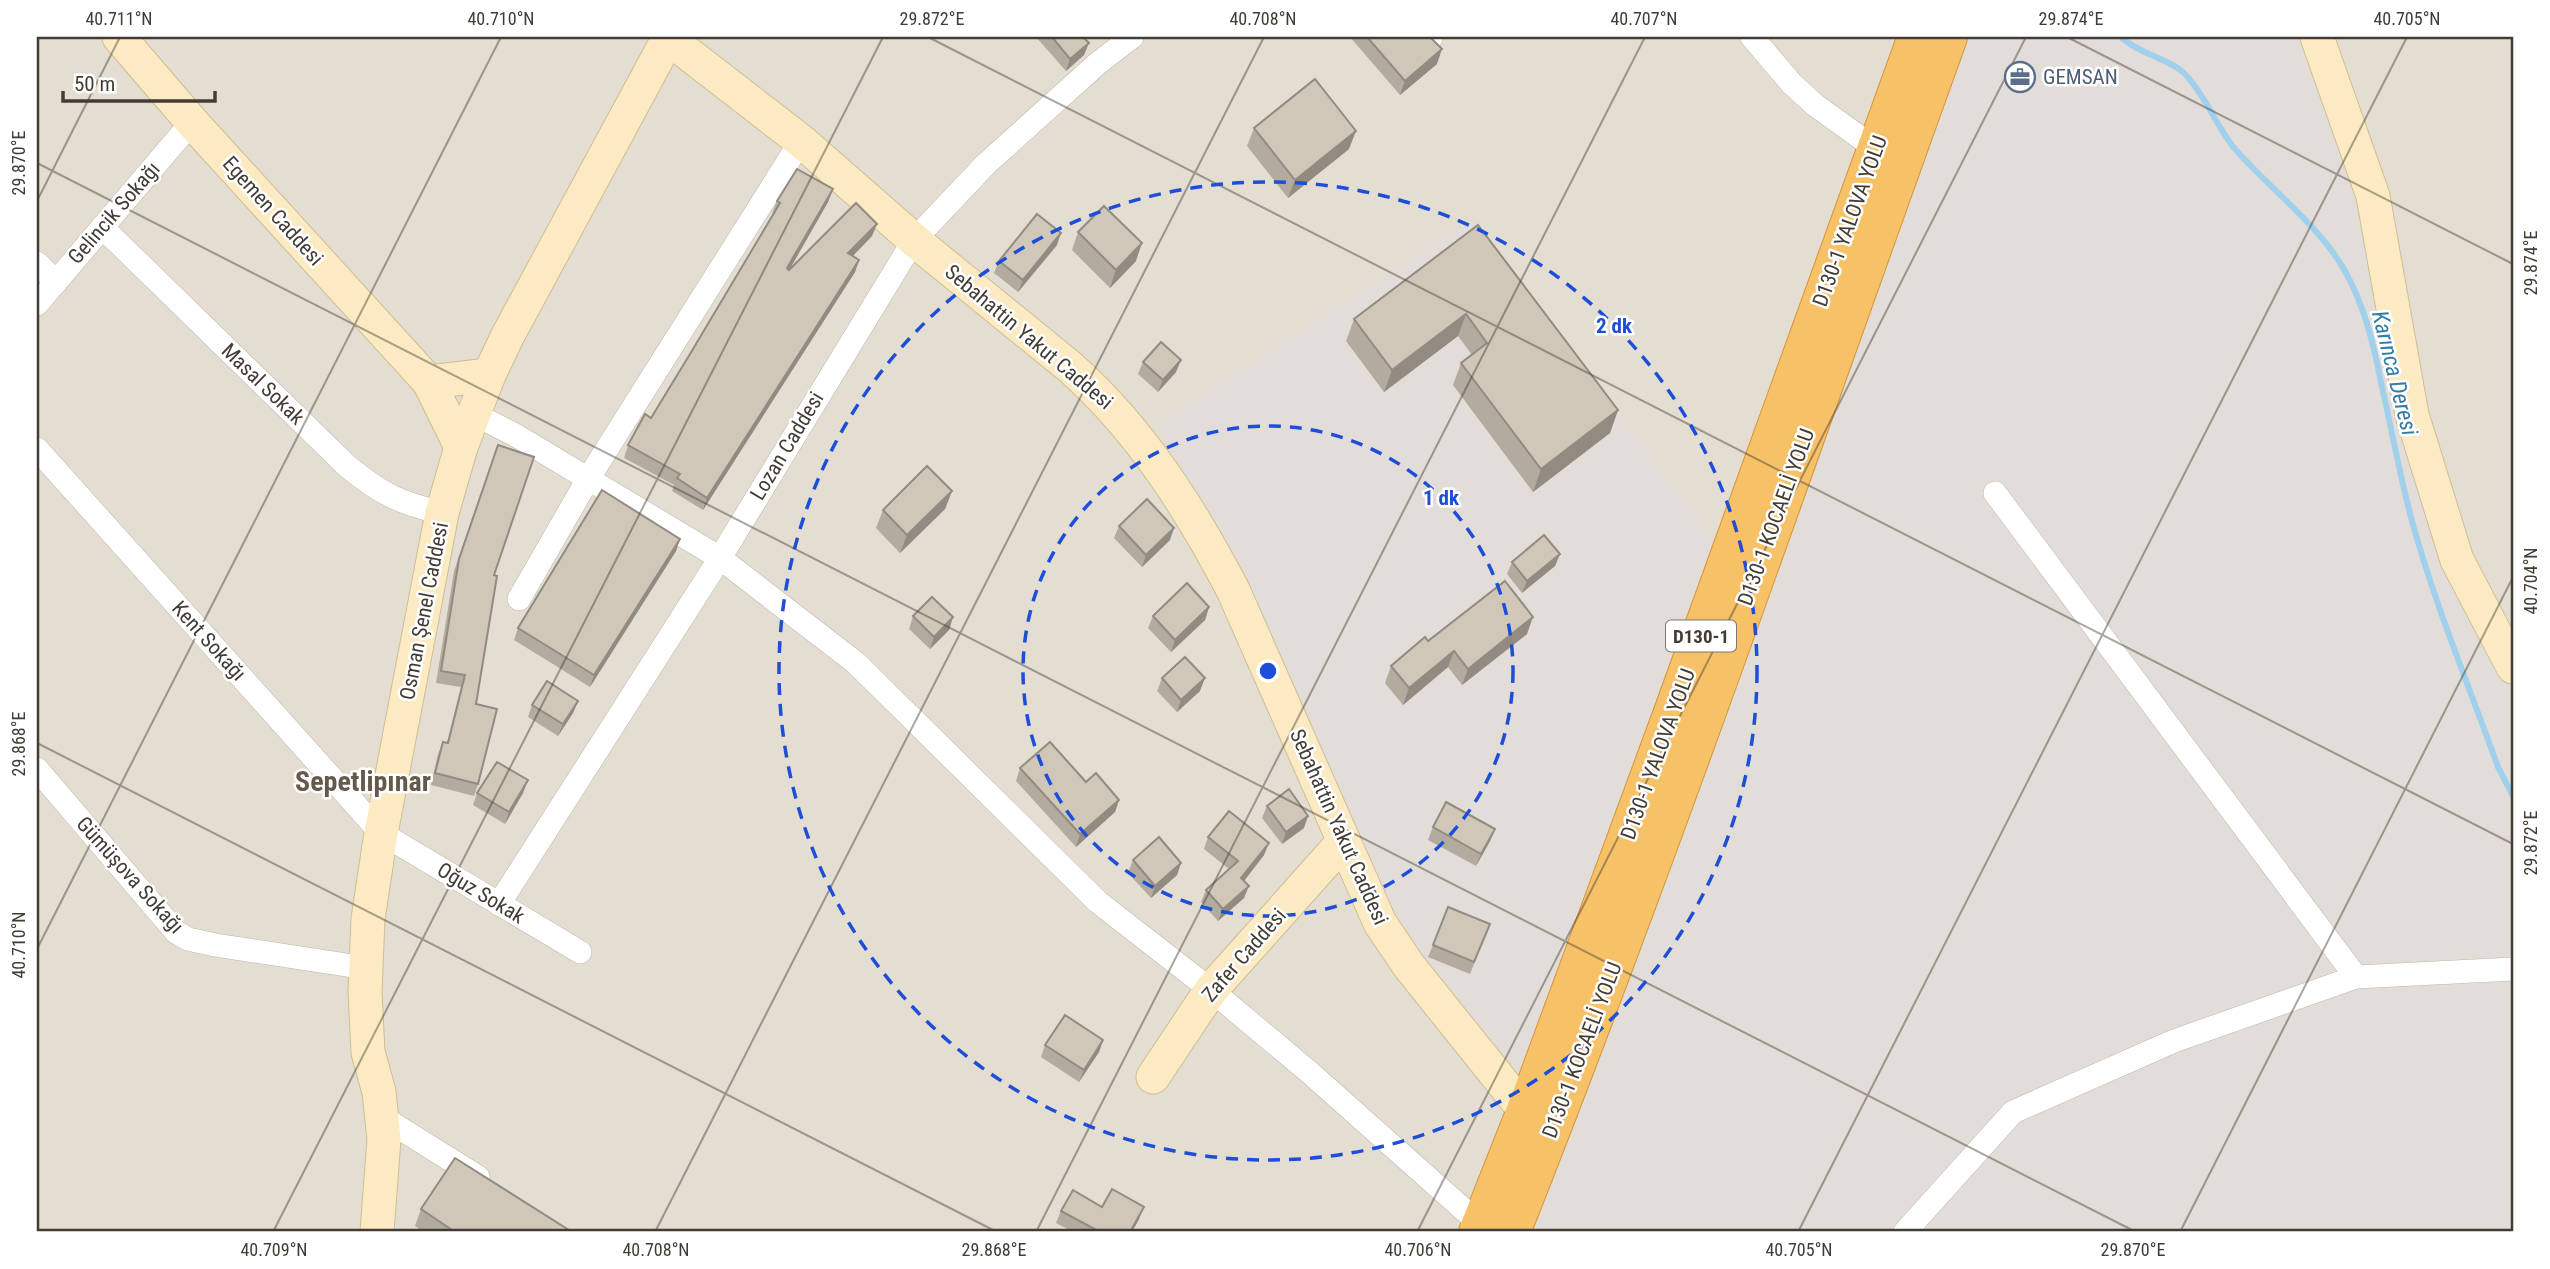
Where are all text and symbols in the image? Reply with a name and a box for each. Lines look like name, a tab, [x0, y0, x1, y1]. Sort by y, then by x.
text: 40.711°N	[85, 8, 153, 29]
text: 40.710°N	[467, 8, 535, 29]
text: 29.872°E	[900, 8, 964, 29]
text: 40.708°N	[1229, 8, 1297, 29]
text: 40.707°N	[1610, 8, 1678, 29]
text: 29.874°E	[2039, 8, 2103, 29]
text: 40.705°N	[2373, 8, 2441, 29]
scale bar	[63, 60, 215, 104]
office icon: GEMSAN	[2003, 60, 2037, 94]
place label: GEMSAN	[2043, 65, 2118, 89]
text: 50 m	[74, 72, 115, 96]
text: 29.870°E	[8, 131, 29, 195]
street label: D130-1 YALOVA YOLU	[1808, 132, 1892, 310]
street label: Egemen Caddesi	[218, 152, 328, 270]
street label: Gelincik Sokağı	[63, 157, 165, 269]
text: 29.874°E	[2520, 231, 2541, 295]
street label: Sebahattin Yakut Caddesi	[940, 260, 1118, 414]
water label: Karınca Deresi	[2366, 308, 2423, 439]
text: 2 dk	[1596, 314, 1633, 338]
street label: Masal Sokak	[217, 339, 310, 430]
street label: Lozan Caddesi	[745, 388, 829, 504]
street label: D130-1 KOCAELİ YOLU	[1733, 425, 1819, 609]
text: 1 dk	[1423, 486, 1460, 510]
street label: Osman Şenel Caddesi	[395, 520, 453, 702]
text: 40.704°N	[2520, 547, 2541, 615]
street label: Kent Sokağı	[167, 596, 251, 686]
road number: D130-1	[1666, 621, 1736, 652]
centre of rings	[1256, 659, 1280, 683]
street label: D130-1 YALOVA YOLU	[1616, 665, 1700, 843]
text: 29.868°E	[8, 712, 29, 776]
street label: Sebahattin Yakut Caddesi	[1285, 725, 1393, 929]
district label: Sepetlipınar	[295, 765, 431, 798]
text: 29.872°E	[2520, 811, 2541, 875]
street label: Gümüşova Sokağı	[71, 812, 189, 938]
street label: Oğuz Sokak	[433, 858, 529, 929]
street label: Zafer Caddesi	[1197, 904, 1291, 1006]
text: 40.710°N	[8, 911, 29, 979]
street label: D130-1 KOCAELİ YOLU	[1537, 959, 1627, 1141]
text: 40.709°N	[240, 1239, 308, 1260]
text: 40.708°N	[622, 1239, 690, 1260]
text: 29.868°E	[962, 1239, 1026, 1260]
text: 40.706°N	[1384, 1239, 1452, 1260]
text: 40.705°N	[1765, 1239, 1833, 1260]
text: 29.870°E	[2101, 1239, 2165, 1260]

